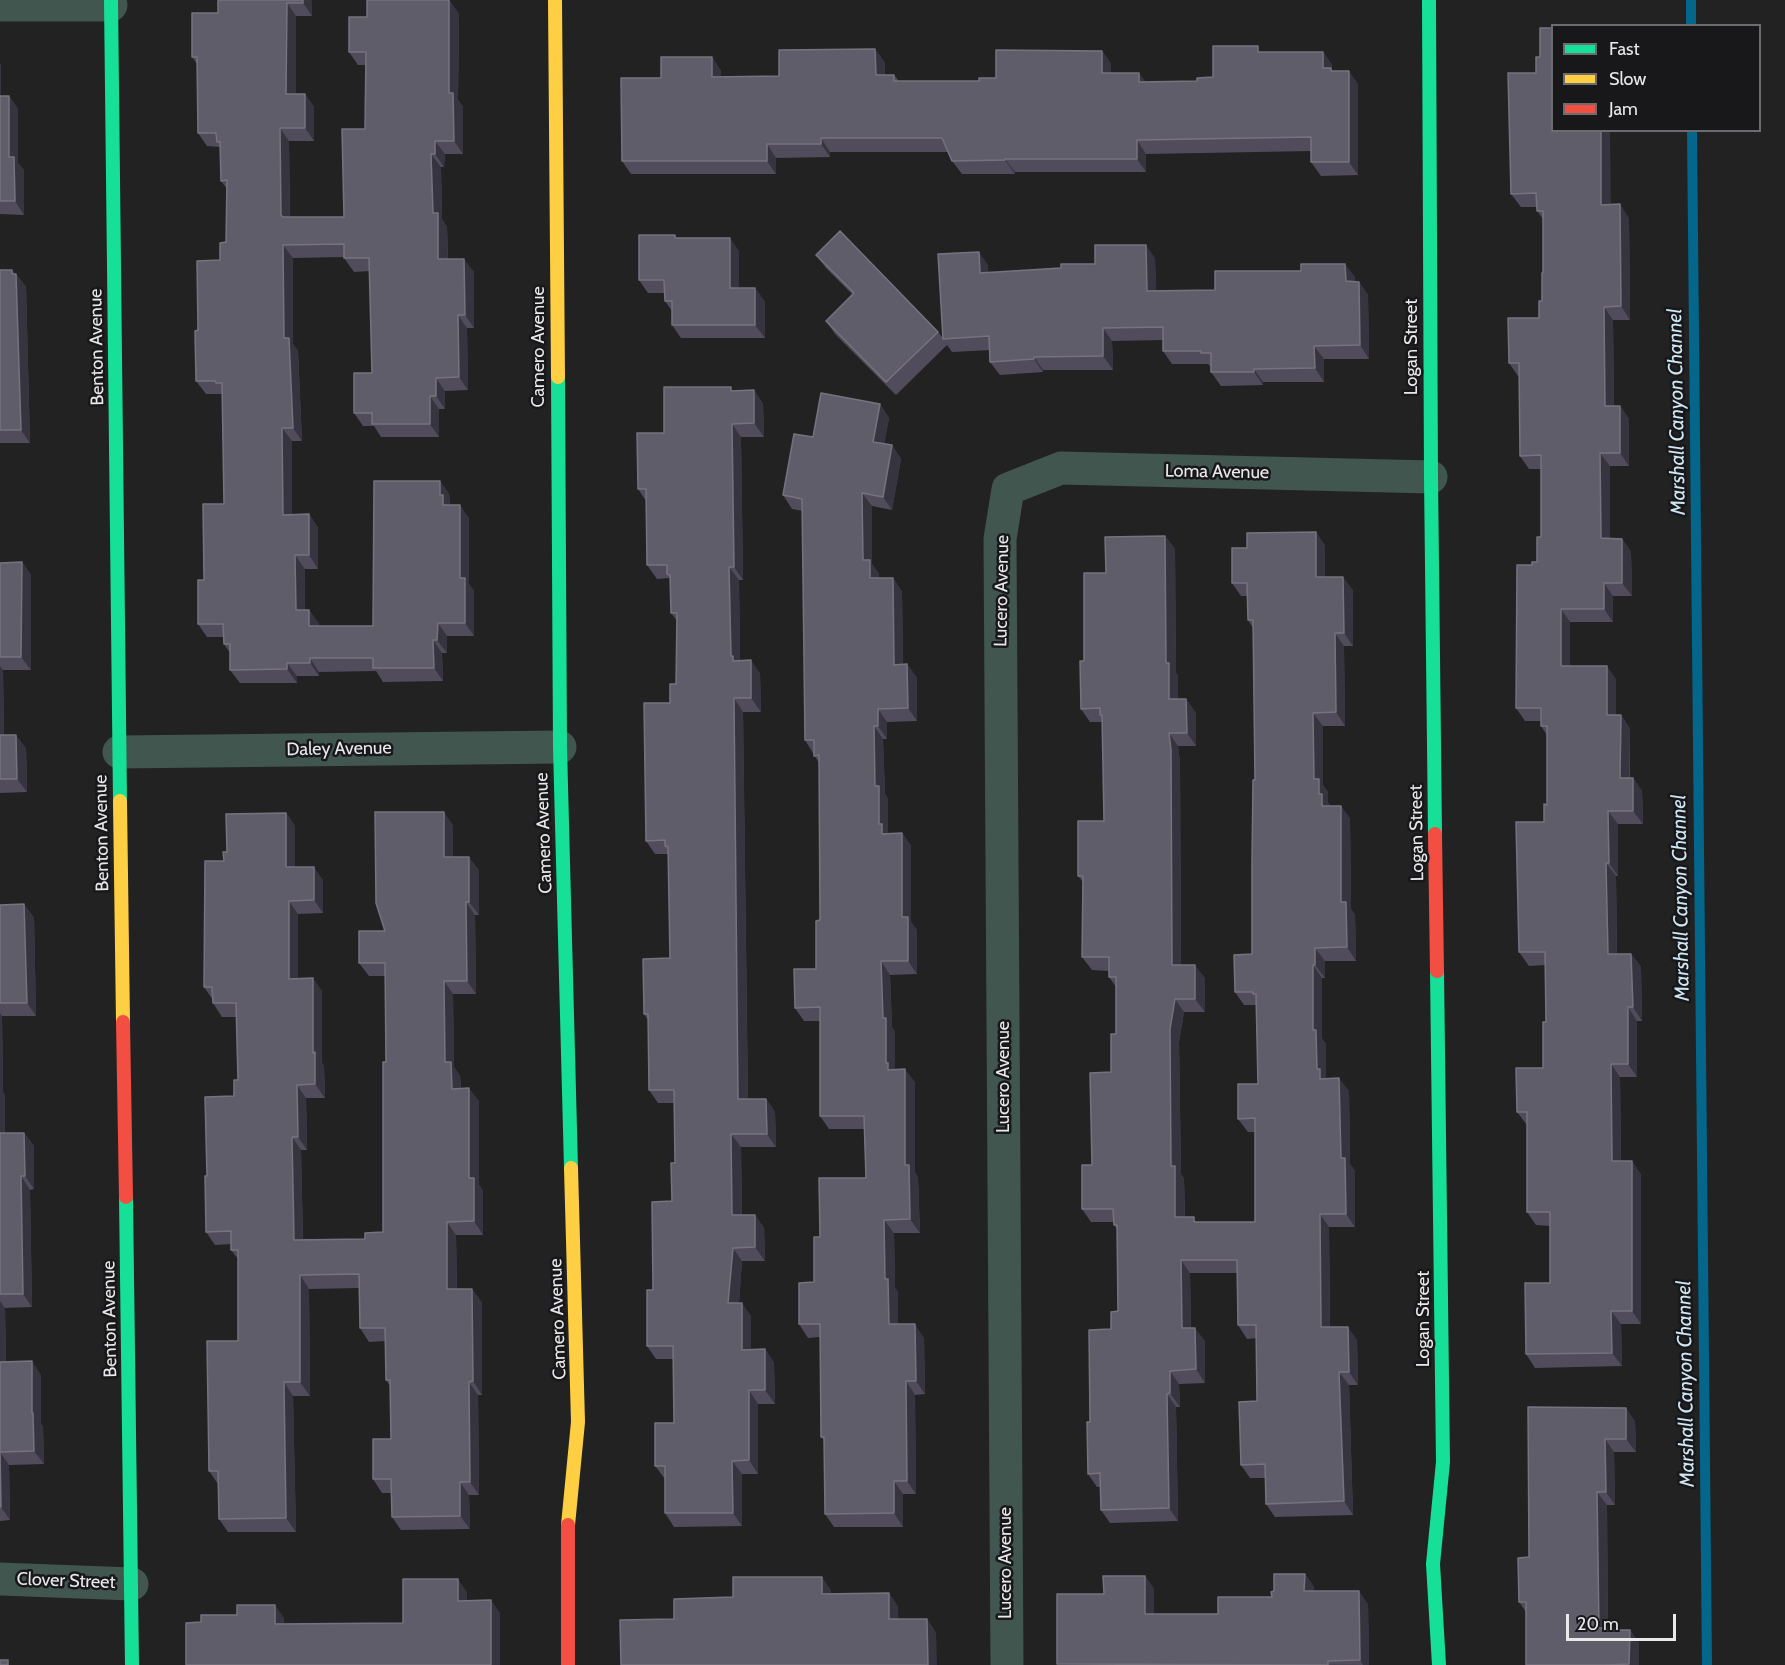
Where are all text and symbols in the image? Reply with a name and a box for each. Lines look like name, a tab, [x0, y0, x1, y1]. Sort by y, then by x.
legend	[1551, 24, 1761, 132]
text: Fast	[1609, 38, 1640, 60]
text: Slow	[1609, 68, 1646, 90]
text: Jam	[1609, 98, 1638, 120]
street label: Camero Avenue	[528, 286, 550, 408]
street label: Benton Avenue	[85, 288, 109, 406]
street label: Logan Street	[1401, 299, 1423, 395]
water label: Marshall Canyon Channel	[1663, 309, 1691, 515]
street label: Loma Avenue	[1165, 460, 1269, 484]
street label: Lucero Avenue	[990, 535, 1014, 647]
street label: Daley Avenue	[286, 737, 392, 761]
street label: Camero Avenue	[531, 772, 557, 894]
street label: Benton Avenue	[90, 774, 114, 892]
street label: Logan Street	[1405, 784, 1429, 882]
water label: Marshall Canyon Channel	[1667, 795, 1695, 1001]
street label: Lucero Avenue	[993, 1021, 1015, 1133]
street label: Camero Avenue	[545, 1258, 571, 1380]
street label: Benton Avenue	[98, 1260, 122, 1378]
street label: Logan Street	[1413, 1271, 1435, 1367]
water label: Marshall Canyon Channel	[1672, 1281, 1700, 1487]
street label: Lucero Avenue	[995, 1507, 1017, 1619]
street label: Clover Street	[16, 1568, 116, 1594]
scale bar	[1569, 1602, 1678, 1640]
text: 20 m	[1577, 1613, 1619, 1635]

